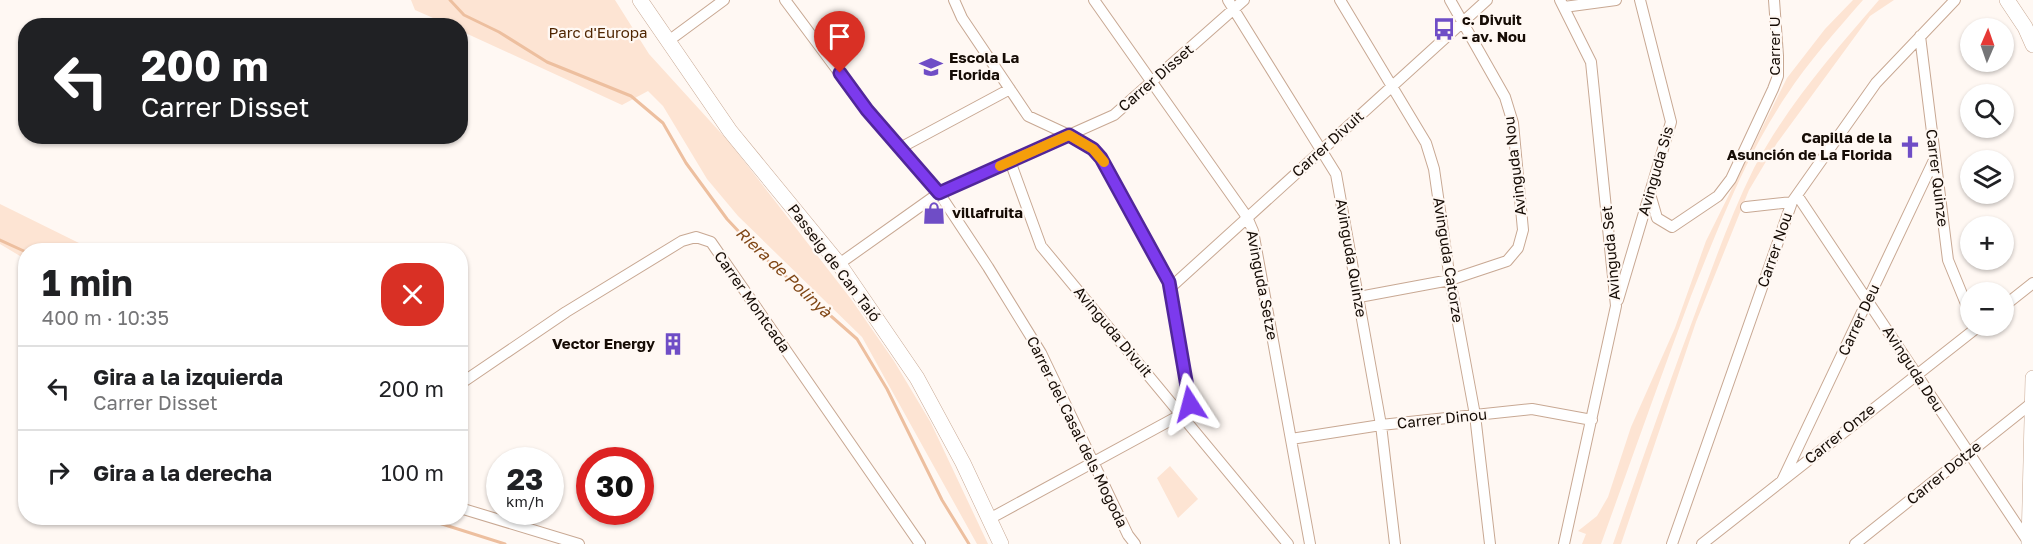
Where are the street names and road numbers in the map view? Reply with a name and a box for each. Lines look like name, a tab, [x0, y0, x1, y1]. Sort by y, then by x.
street label: Carrer U	[1765, 16, 1783, 76]
street label: Carrer Disset	[1114, 40, 1197, 115]
street label: Carrer Divuit	[1288, 106, 1367, 180]
street label: Avinguda Nou	[1499, 115, 1529, 217]
street label: Avinguda Sis	[1634, 124, 1676, 217]
street label: Carrer Quinze	[1923, 128, 1953, 228]
street label: Avinguda Catorze	[1430, 196, 1468, 324]
street label: Avinguda Quinze	[1333, 197, 1371, 319]
street label: Passeig de Can Taió	[785, 200, 885, 325]
street label: Avinguda Set	[1597, 205, 1623, 301]
street label: Carrer Nou	[1753, 210, 1795, 289]
street label: Avinguda Setze	[1244, 228, 1283, 342]
street label: Carrer Montcada	[711, 247, 795, 356]
street label: Carrer Deu	[1834, 281, 1882, 358]
street label: Avinguda Divuit	[1071, 282, 1157, 380]
street label: Avinguda Deu	[1879, 322, 1948, 415]
street label: Carrer del Casal dels Mogoda	[1024, 333, 1132, 530]
street label: Carrer Onze	[1801, 399, 1878, 467]
street label: Carrer Dinou	[1396, 404, 1488, 432]
street label: Carrer Dotze	[1902, 437, 1984, 508]

